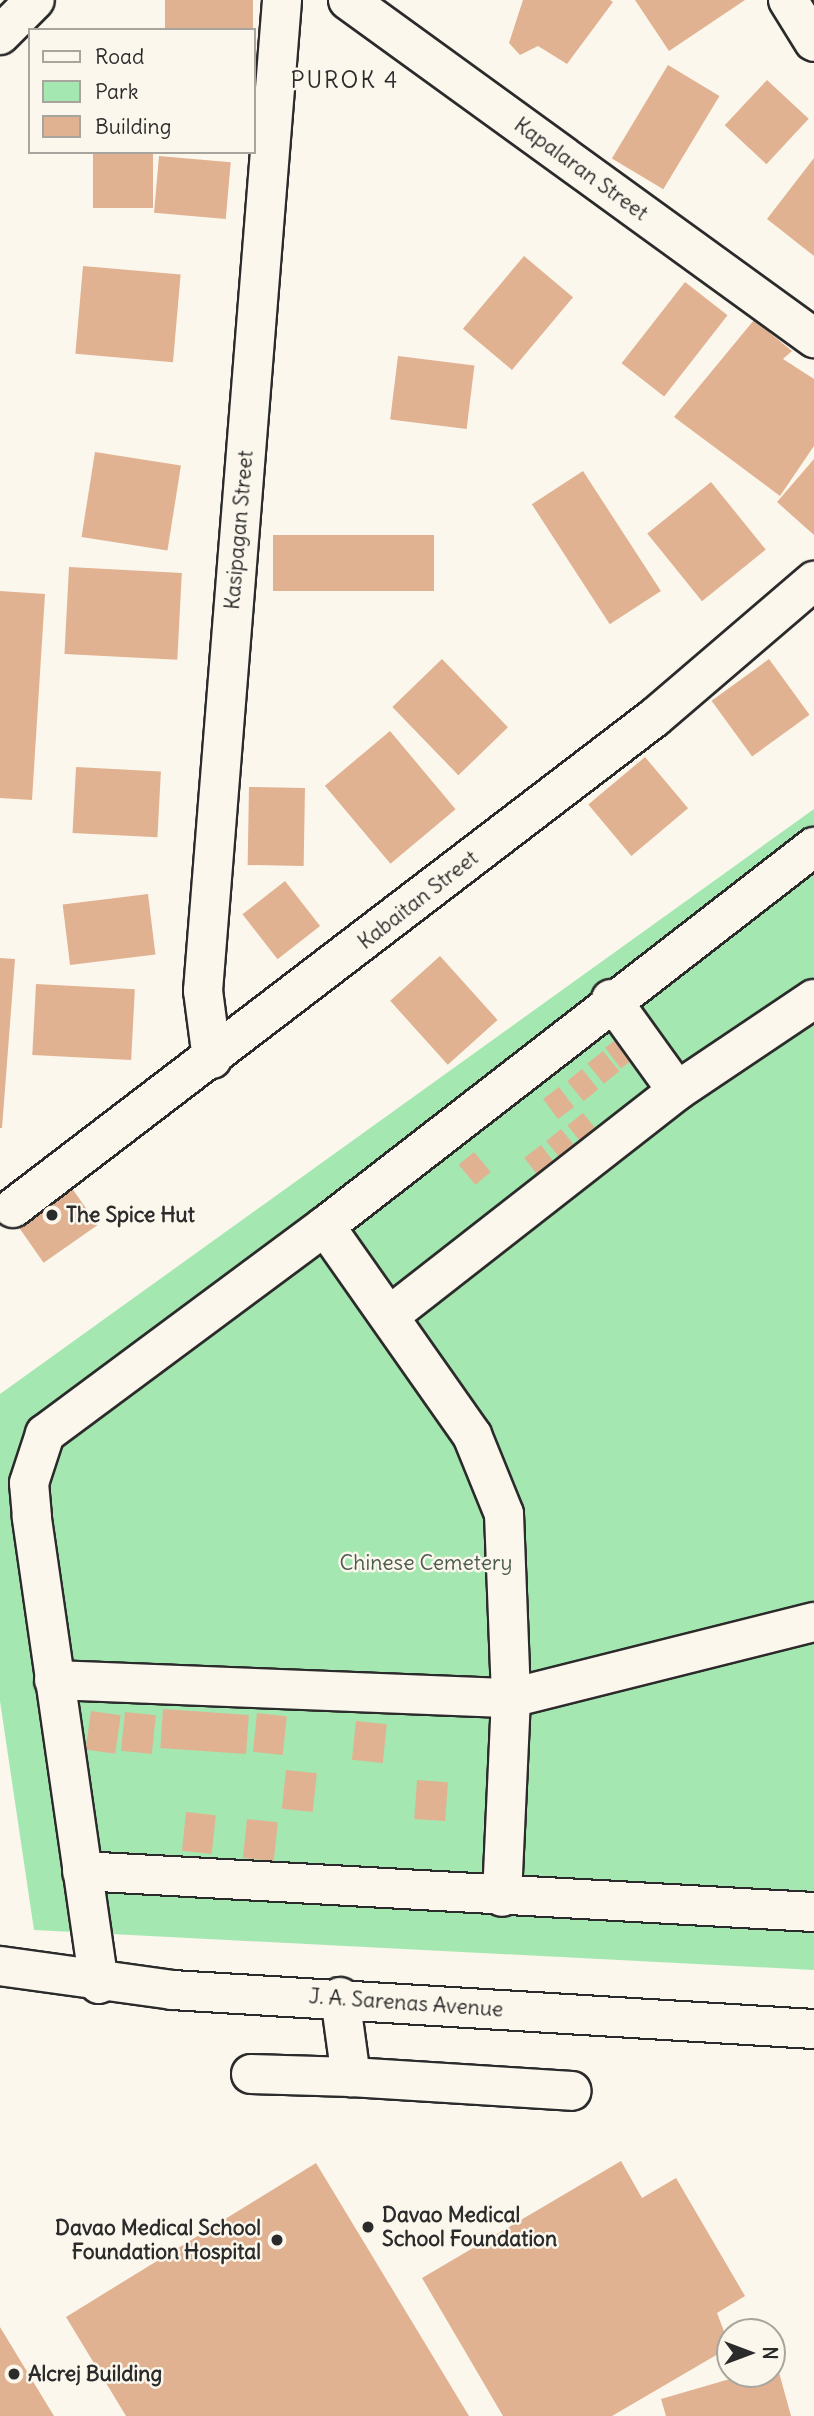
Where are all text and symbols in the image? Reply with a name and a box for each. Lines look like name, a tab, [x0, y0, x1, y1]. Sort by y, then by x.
legend	[28, 28, 256, 154]
text: Road	[95, 43, 144, 70]
district label: PUROK 4	[291, 66, 399, 94]
text: Park	[95, 78, 138, 105]
street label: Kapalaran Street	[509, 112, 653, 226]
text: Building	[95, 113, 171, 140]
street label: Kasipagan Street	[219, 449, 259, 611]
street label: Kabaitan Street	[353, 845, 483, 955]
place label: The Spice Hut	[66, 1202, 195, 1228]
marker: The Spice Hut	[44, 1207, 60, 1223]
park label: Chinese Cemetery	[340, 1550, 512, 1576]
street label: J. A. Sarenas Avenue	[308, 1984, 504, 2022]
place label: Davao Medical School Foundation	[382, 2202, 557, 2252]
place label: Davao Medical School Foundation Hospital	[55, 2215, 261, 2265]
marker: Davao Medical School Foundation	[360, 2219, 376, 2235]
marker: Davao Medical School Foundation Hospital	[267, 2230, 287, 2250]
north arrow	[716, 2318, 786, 2388]
text: N	[758, 2346, 782, 2360]
place label: Alcrej Building	[28, 2361, 162, 2387]
marker: Alcrej Building	[6, 2366, 22, 2382]

